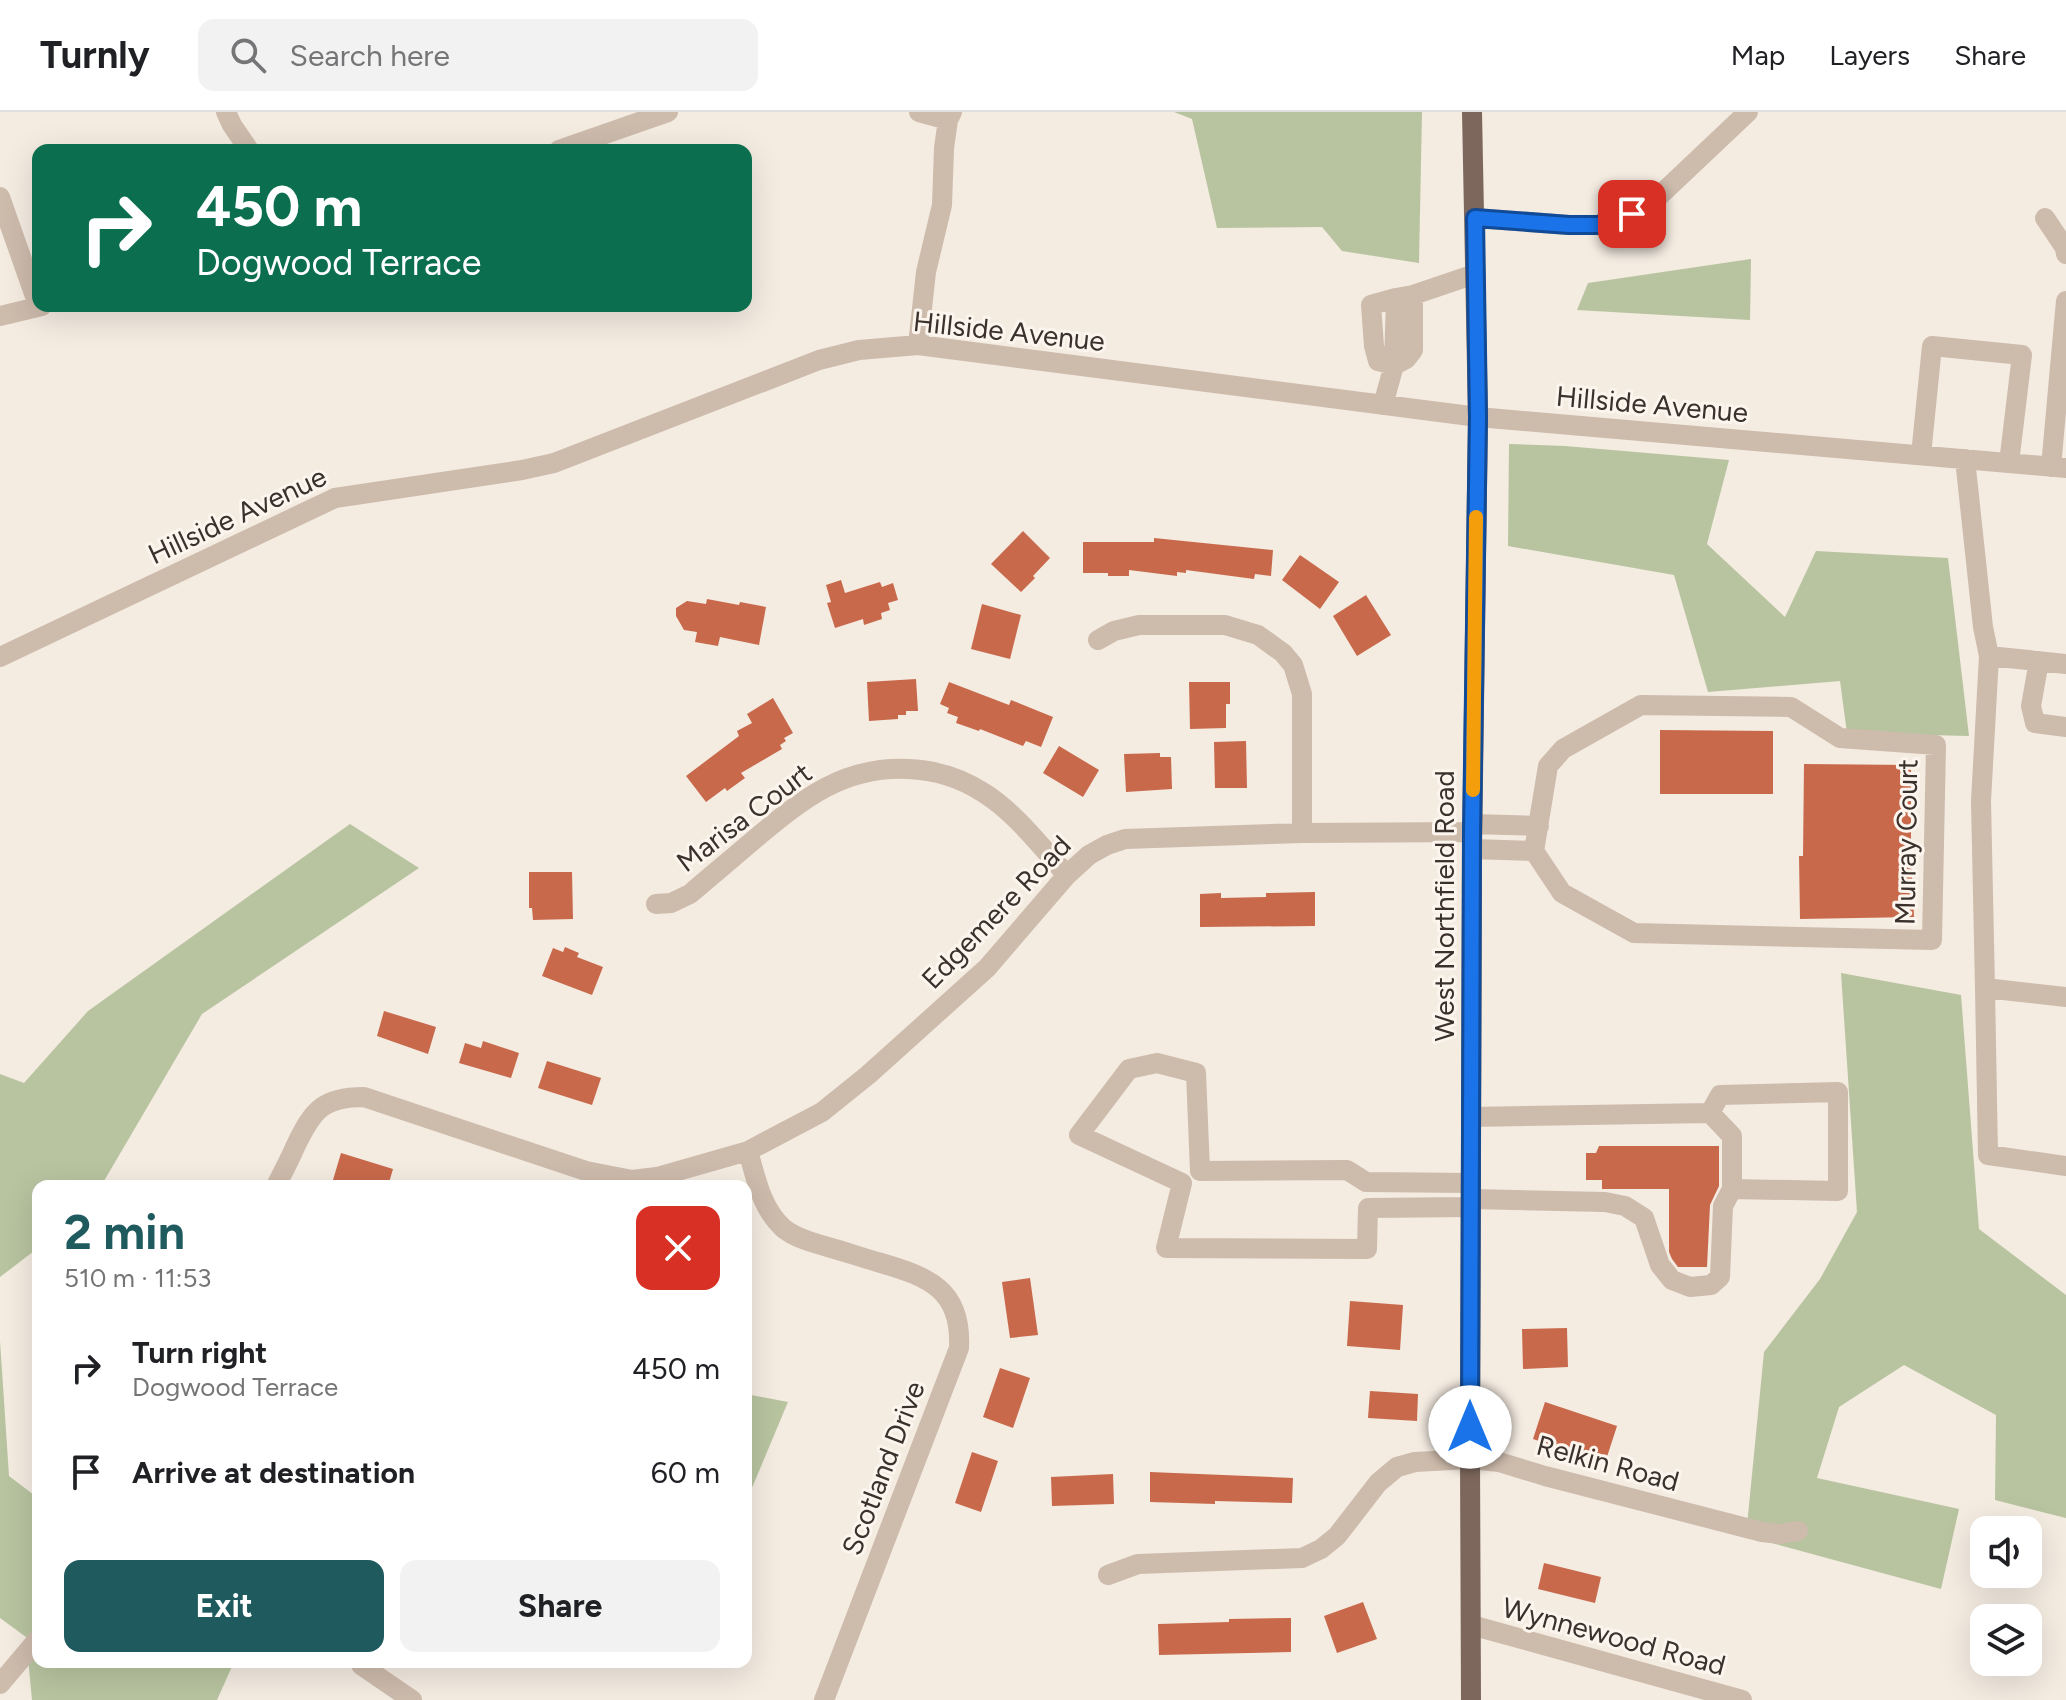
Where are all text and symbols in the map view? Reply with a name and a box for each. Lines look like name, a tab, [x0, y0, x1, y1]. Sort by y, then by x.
search box	[198, 19, 758, 91]
text: Turnly	[40, 32, 150, 78]
icon: search	[226, 33, 270, 77]
text: Search here	[290, 37, 450, 74]
text: Map	[1731, 38, 1785, 72]
text: Layers	[1829, 38, 1910, 72]
text: Share	[1954, 38, 2026, 72]
text: 450 m	[196, 173, 362, 240]
icon: right	[64, 176, 168, 280]
pin	[1598, 180, 1666, 248]
icon: arrive	[1610, 192, 1654, 236]
text: Dogwood Terrace	[196, 241, 481, 284]
street label: Hillside Avenue	[911, 304, 1107, 358]
street label: Hillside Avenue	[1555, 379, 1749, 429]
street label: Hillside Avenue	[142, 459, 332, 571]
street label: Marisa Court	[670, 755, 818, 879]
street label: Murray Court	[1888, 759, 1924, 925]
street label: West Northfield Road	[1427, 770, 1461, 1042]
street label: Edgemere Road	[914, 828, 1078, 996]
text: 2 min	[64, 1203, 185, 1261]
button: close	[636, 1206, 720, 1290]
text: 510 m · 11:53	[64, 1262, 212, 1294]
text: Turn right	[132, 1334, 267, 1371]
icon: right	[64, 1346, 108, 1390]
text: 450 m	[632, 1350, 720, 1387]
text: Dogwood Terrace	[132, 1371, 338, 1403]
street label: Scotland Drive	[834, 1376, 932, 1560]
position arrow	[1428, 1385, 1512, 1469]
street label: Relkin Road	[1533, 1428, 1683, 1498]
icon: arrive	[64, 1450, 108, 1494]
text: Arrive at destination	[132, 1454, 415, 1491]
text: 60 m	[651, 1454, 720, 1491]
map controls	[1970, 1516, 2042, 1676]
button: sound	[1970, 1516, 2042, 1588]
button: Exit	[64, 1560, 384, 1652]
button: Share	[400, 1560, 720, 1652]
street label: Wynnewood Road	[1499, 1590, 1729, 1682]
button: layers	[1970, 1604, 2042, 1676]

